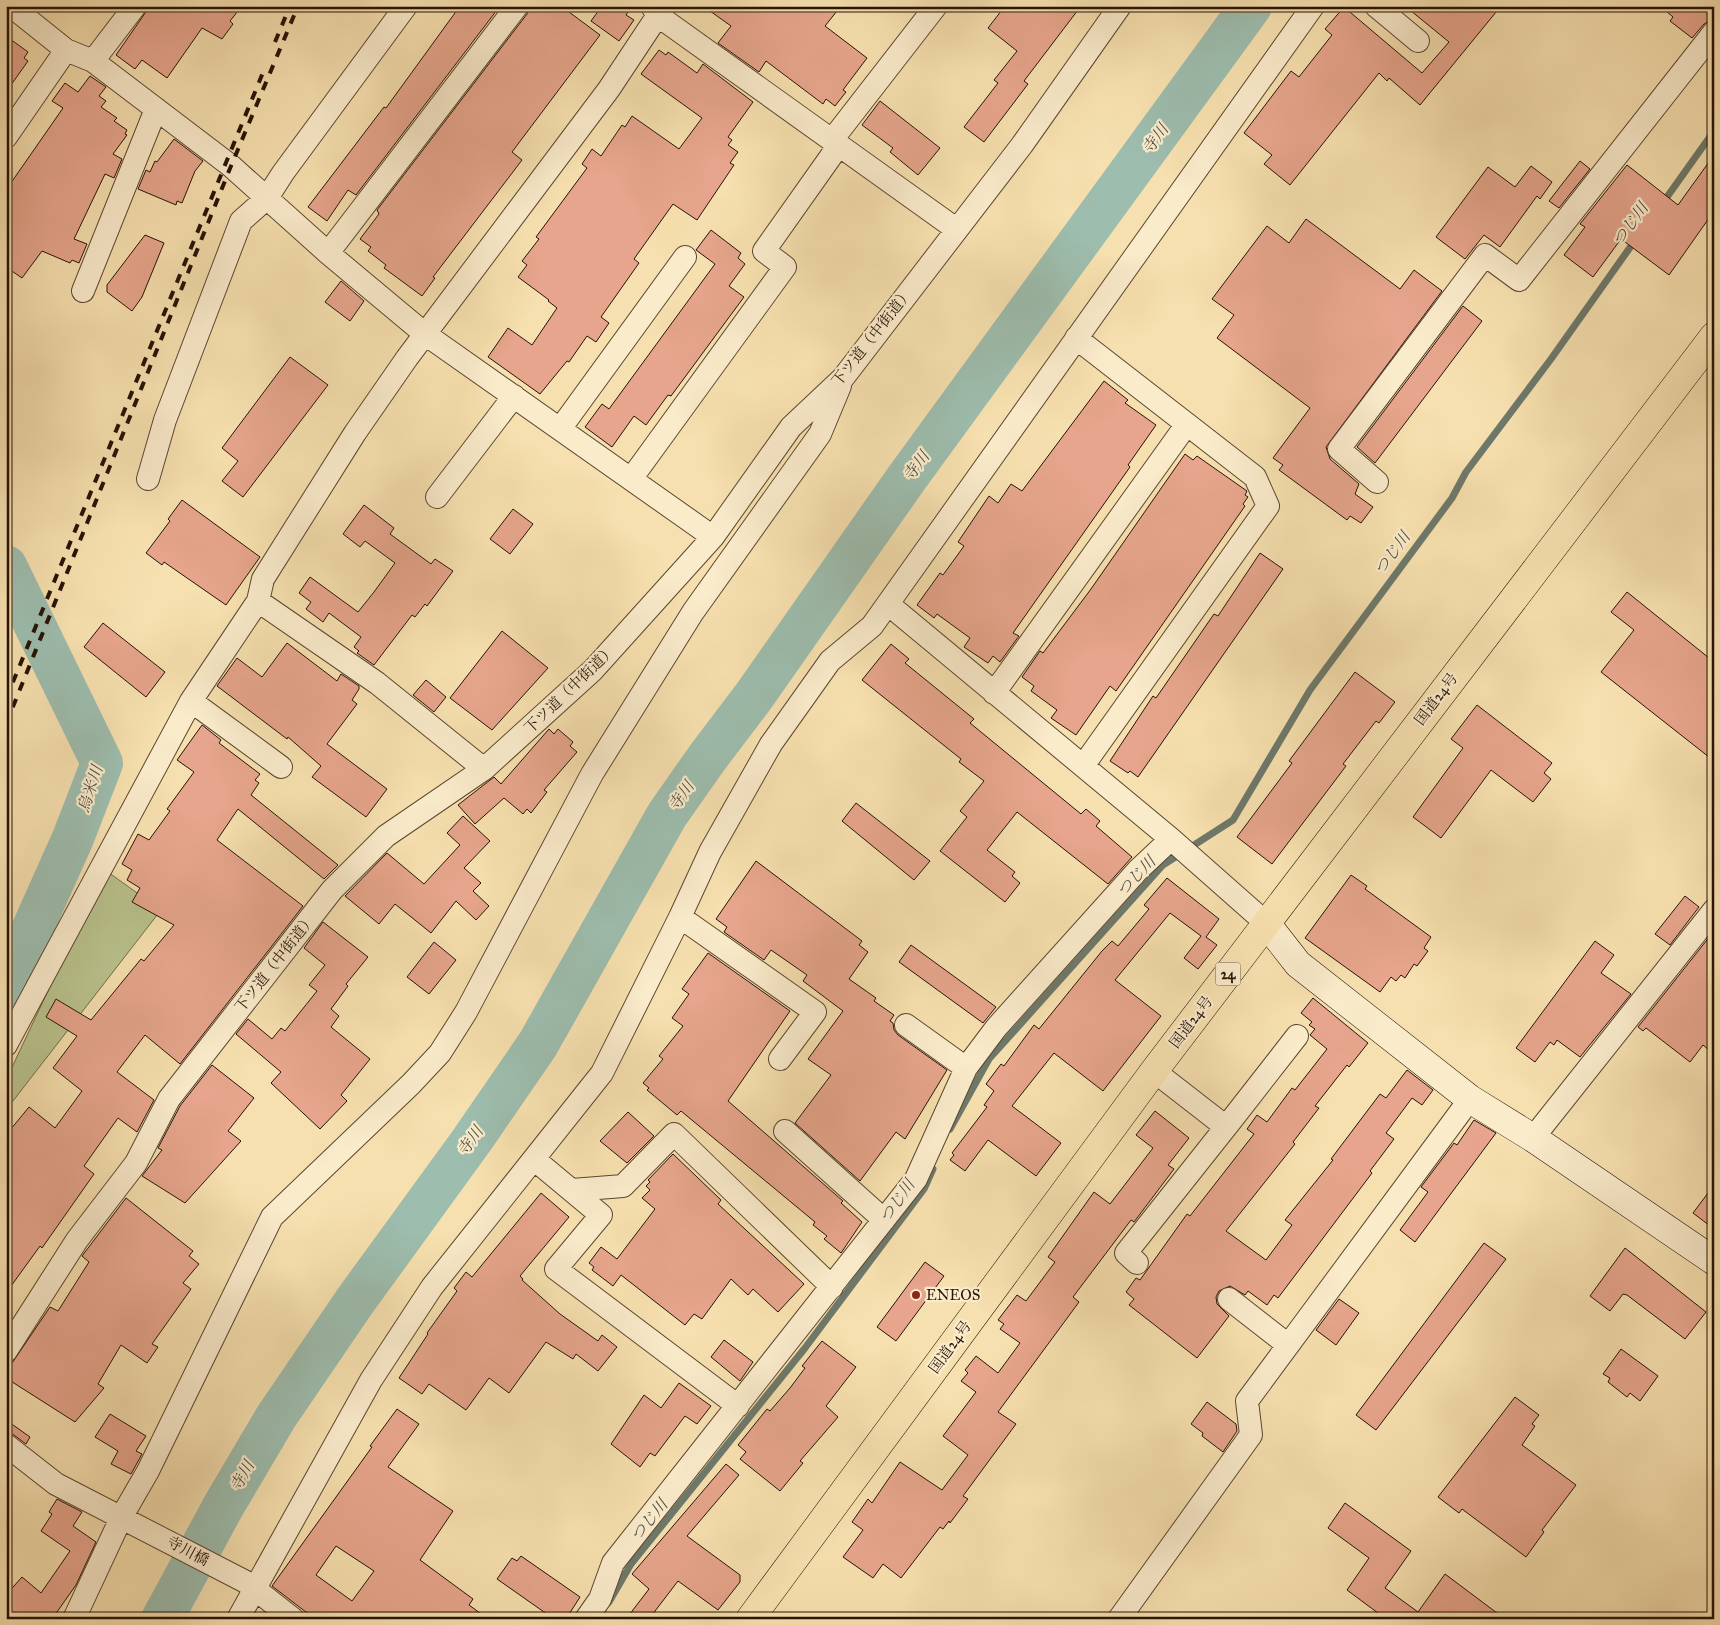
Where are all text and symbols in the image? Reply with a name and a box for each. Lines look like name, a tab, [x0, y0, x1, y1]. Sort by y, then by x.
water label: 寺川	[1138, 119, 1173, 158]
water label: つじ川	[1608, 197, 1653, 249]
street label: 下ツ道（中街道）	[828, 284, 916, 390]
water label: 寺川	[899, 446, 934, 485]
water label: つじ川	[1370, 526, 1415, 578]
street label: 下ツ道（中街道）	[521, 641, 619, 737]
street label: 国道24号	[1411, 669, 1461, 729]
water label: 烏米川	[74, 761, 107, 815]
water label: 寺川	[664, 776, 699, 815]
water label: つじ川	[1113, 851, 1161, 900]
street label: 下ツ道（中街道）	[231, 910, 319, 1016]
road number: 24	[1216, 962, 1240, 986]
street label: 国道24号	[1166, 992, 1216, 1052]
water label: 寺川	[453, 1121, 488, 1160]
water label: つじ川	[875, 1174, 920, 1226]
place label: ENEOS	[926, 1286, 980, 1304]
marker: ENEOS	[910, 1289, 922, 1301]
street label: 国道24号	[925, 1317, 975, 1377]
water label: 寺川	[226, 1456, 259, 1495]
water label: つじ川	[627, 1494, 673, 1545]
street label: 寺川橋	[164, 1532, 212, 1570]

